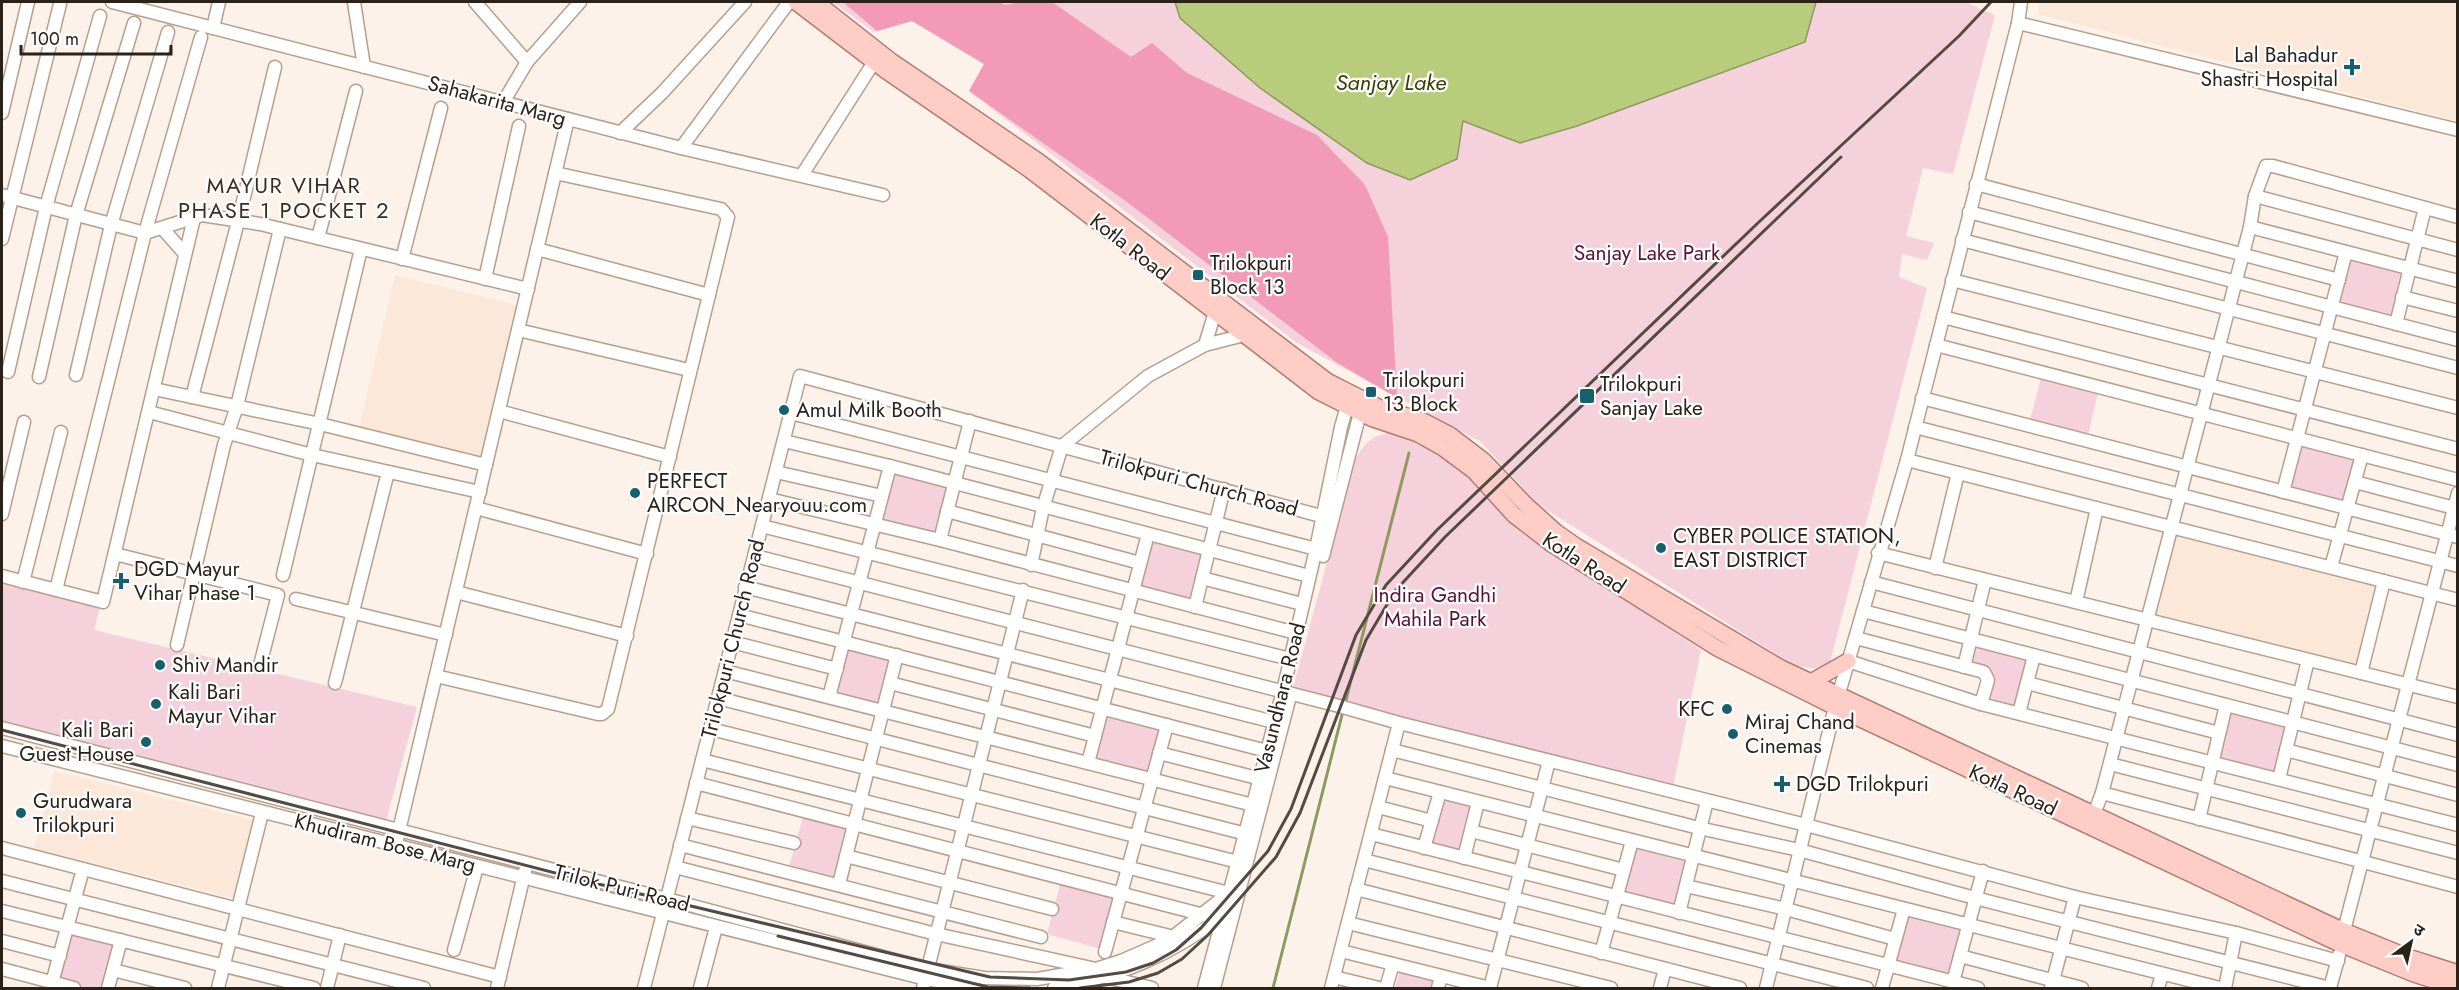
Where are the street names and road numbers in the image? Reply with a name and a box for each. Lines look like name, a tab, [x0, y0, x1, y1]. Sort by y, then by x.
street label: Sahakarita Marg	[424, 68, 570, 134]
street label: Kotla Road	[1084, 206, 1176, 288]
street label: Trilokpuri Church Road	[1096, 442, 1302, 524]
street label: Kotla Road	[1536, 525, 1632, 601]
street label: Trilokpuri Church Road	[694, 536, 772, 742]
street label: Vasundhara Road	[1247, 619, 1313, 777]
street label: Kotla Road	[1964, 756, 2062, 824]
street label: Khudiram Bose Marg	[291, 806, 479, 880]
street label: Trilok Puri Road	[551, 857, 693, 919]

